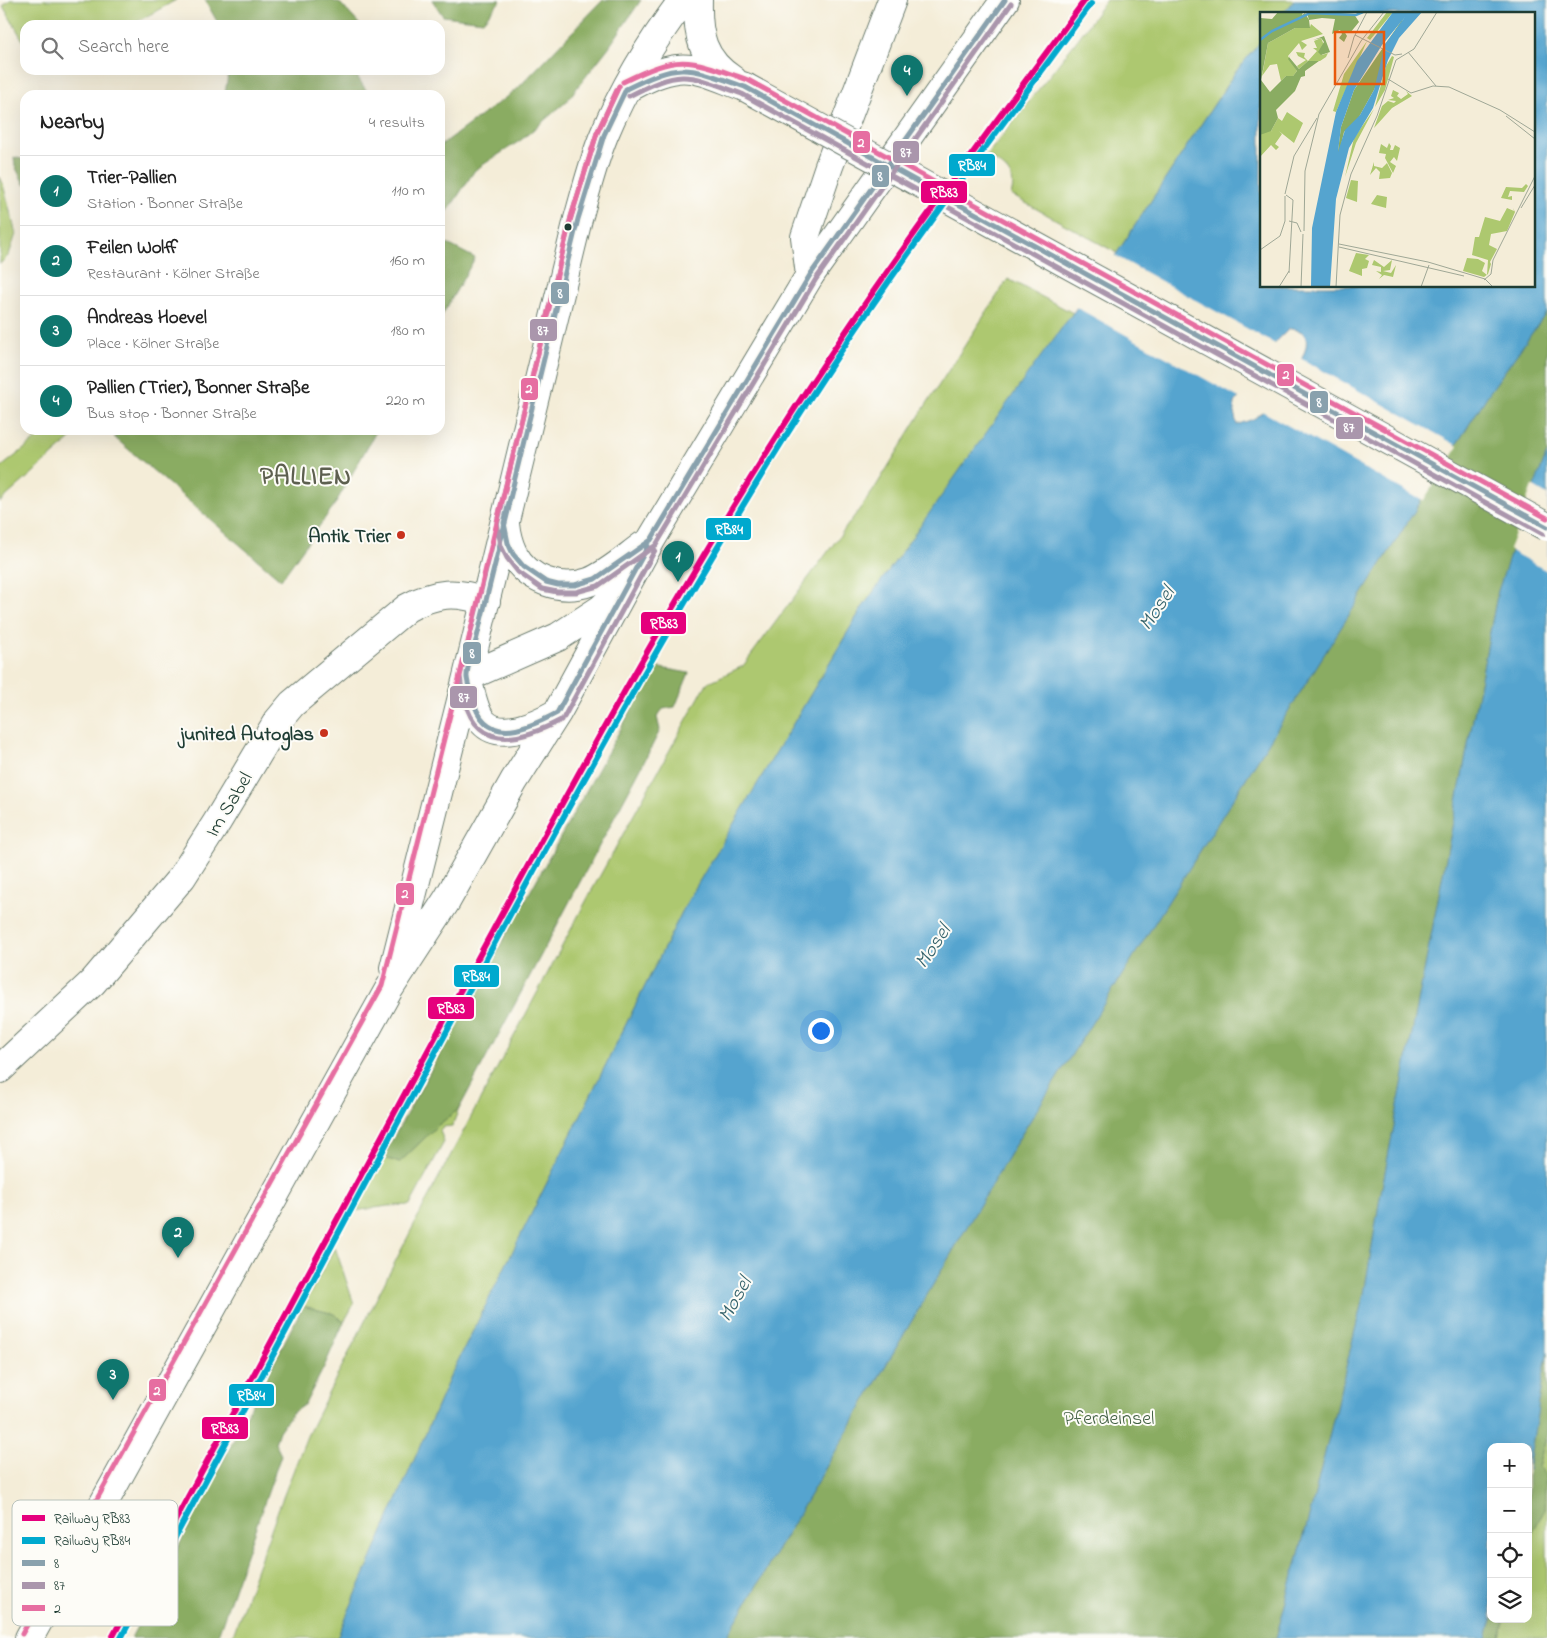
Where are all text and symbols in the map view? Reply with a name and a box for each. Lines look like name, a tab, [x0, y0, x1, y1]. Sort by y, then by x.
inset map	[1260, 12, 1534, 288]
search box	[20, 20, 445, 75]
icon: search	[38, 34, 66, 62]
text: Search here	[78, 34, 169, 61]
pin: 4	[891, 55, 923, 96]
text: Nearby	[40, 108, 104, 138]
text: 4 results	[369, 111, 425, 135]
line badge: 2	[852, 130, 871, 154]
text: 2	[857, 133, 865, 154]
line badge: 87	[892, 140, 920, 164]
text: 87	[899, 143, 912, 164]
line badge: RB84	[948, 153, 996, 177]
text: RB84	[957, 156, 986, 177]
line badge: 8	[871, 164, 890, 188]
text: Trier-Pallien	[87, 165, 177, 192]
text: 8	[876, 167, 883, 188]
text: 1	[53, 179, 59, 203]
text: 110 m	[391, 179, 425, 203]
line badge: RB83	[920, 180, 968, 204]
text: RB83	[929, 183, 958, 204]
text: Station · Bonner Straße	[87, 192, 243, 216]
unlabelled marker	[563, 222, 573, 232]
text: Feilen Wolff	[87, 235, 178, 262]
text: 2	[52, 249, 60, 273]
text: 160 m	[390, 249, 425, 273]
text: Restaurant · Kölner Straße	[87, 262, 260, 286]
line badge: 8	[550, 281, 570, 305]
text: 8	[556, 284, 563, 305]
text: Andreas Hoevel	[87, 305, 207, 332]
line badge: 87	[529, 318, 558, 342]
text: 3	[53, 319, 59, 343]
text: 180 m	[391, 319, 425, 343]
text: 87	[536, 321, 549, 342]
text: Place · Kölner Straße	[87, 332, 219, 356]
line badge: 2	[1276, 363, 1295, 387]
text: 2	[1282, 365, 1290, 386]
text: Pallien (Trier), Bonner Straße	[87, 375, 309, 402]
line badge: 2	[520, 377, 539, 401]
text: 2	[525, 379, 533, 400]
text: 4	[53, 389, 59, 413]
text: 220 m	[386, 389, 425, 413]
line badge: 8	[1309, 390, 1329, 414]
text: 8	[1315, 393, 1322, 414]
text: Bus stop · Bonner Straße	[87, 402, 257, 426]
line badge: 87	[1335, 416, 1364, 440]
text: 87	[1342, 418, 1355, 439]
district label: PALLIEN	[260, 460, 352, 496]
line badge: RB84	[705, 517, 752, 541]
text: RB84	[714, 520, 743, 541]
place label: Antik Trier	[308, 523, 392, 552]
marker: Antik Trier	[395, 529, 407, 541]
pin: 1	[662, 541, 694, 582]
water label: Mosel	[1132, 579, 1185, 637]
line badge: RB83	[640, 611, 687, 635]
text: RB83	[649, 614, 678, 635]
line badge: 8	[462, 641, 482, 665]
text: 8	[468, 644, 475, 665]
line badge: 87	[449, 685, 478, 709]
text: 87	[457, 688, 470, 709]
place label: junited Autoglas	[177, 721, 314, 751]
marker: junited Autoglas	[318, 727, 330, 739]
street label: Im Sabel	[199, 767, 261, 844]
line badge: 2	[395, 882, 415, 906]
text: 2	[401, 884, 409, 905]
water label: Mosel	[908, 917, 961, 975]
line badge: RB84	[453, 964, 500, 988]
text: RB84	[461, 967, 490, 988]
line badge: RB83	[427, 996, 475, 1020]
text: RB83	[436, 999, 465, 1020]
your location	[808, 1018, 834, 1044]
pin: 2	[162, 1217, 194, 1258]
water label: Mosel	[711, 1270, 762, 1328]
pin: 3	[97, 1359, 129, 1400]
line badge: 2	[148, 1378, 167, 1402]
text: 2	[153, 1381, 161, 1402]
line badge: RB84	[228, 1383, 275, 1407]
text: RB84	[236, 1386, 265, 1407]
park label: Pferdeinsel	[1064, 1405, 1154, 1434]
line badge: RB83	[201, 1416, 249, 1440]
text: RB83	[210, 1419, 239, 1440]
map controls	[1487, 1443, 1532, 1623]
button: +	[1487, 1443, 1532, 1488]
button: −	[1487, 1488, 1532, 1533]
legend	[12, 1500, 178, 1626]
text: Railway RB83	[54, 1509, 131, 1531]
text: Railway RB84	[54, 1531, 131, 1553]
button: locate	[1487, 1533, 1532, 1578]
text: 8	[54, 1554, 59, 1575]
text: 87	[54, 1576, 65, 1597]
button: layers	[1487, 1578, 1532, 1623]
text: 2	[54, 1599, 61, 1620]

